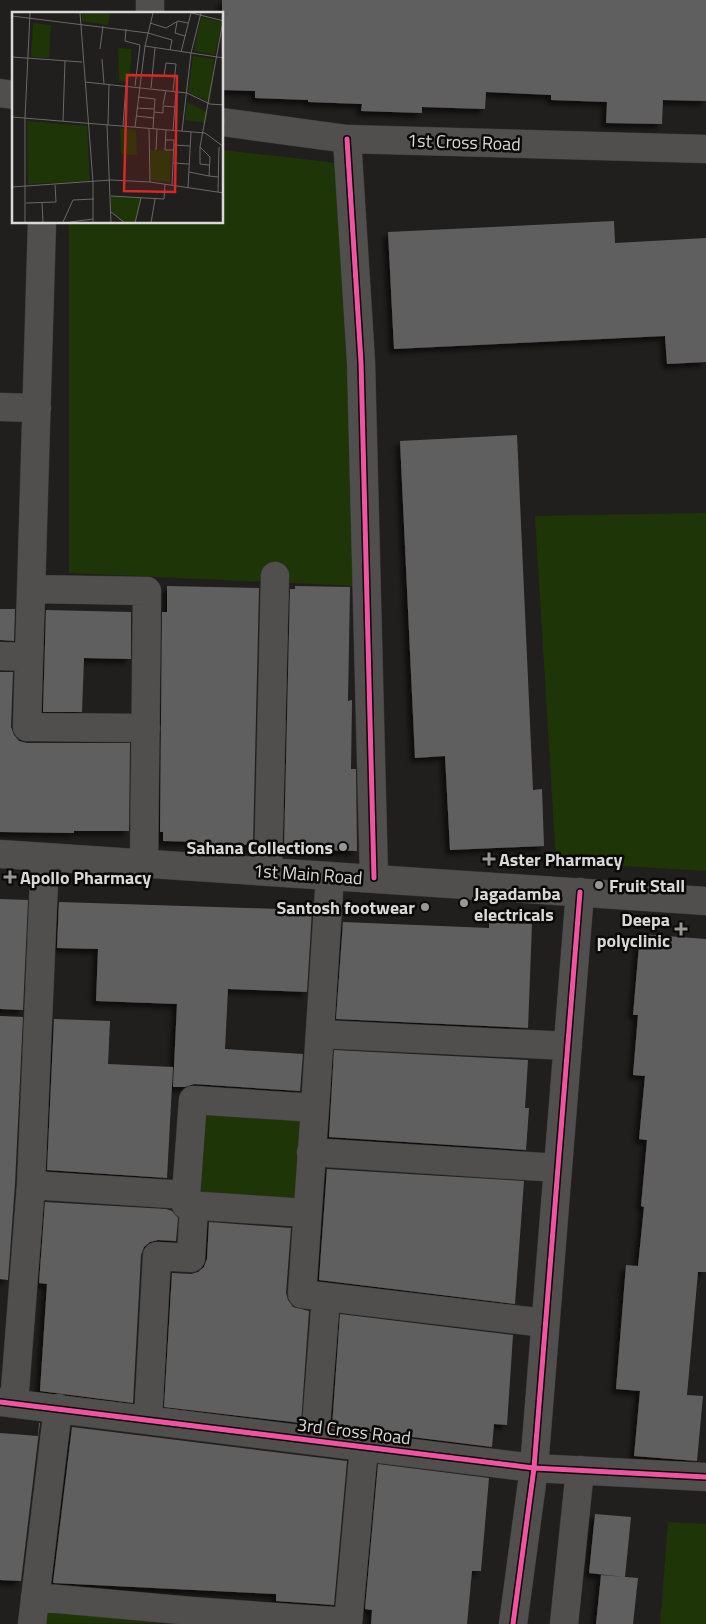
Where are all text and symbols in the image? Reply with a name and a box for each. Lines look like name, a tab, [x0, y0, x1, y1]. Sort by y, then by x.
inset map	[12, 12, 224, 224]
street label: 1st Cross Road	[407, 127, 521, 157]
place label: Sahana Collections	[186, 834, 333, 861]
marker: Sahana Collections	[337, 841, 349, 853]
place label: Aster Pharmacy	[499, 846, 623, 873]
marker: Aster Pharmacy	[483, 853, 495, 865]
street label: 1st Main Road	[252, 857, 364, 891]
place label: Apollo Pharmacy	[20, 864, 151, 891]
marker: Apollo Pharmacy	[4, 871, 16, 883]
place label: Fruit Stall	[609, 872, 685, 899]
marker: Fruit Stall	[593, 879, 605, 891]
place label: Jagadamba electricals	[474, 880, 561, 928]
place label: Santosh footwear	[276, 894, 415, 921]
marker: Jagadamba electricals	[458, 897, 470, 909]
marker: Santosh footwear	[419, 901, 431, 913]
place label: Deepa polyclinic	[597, 906, 670, 954]
marker: Deepa polyclinic	[674, 922, 688, 936]
street label: 3rd Cross Road	[296, 1411, 412, 1451]

